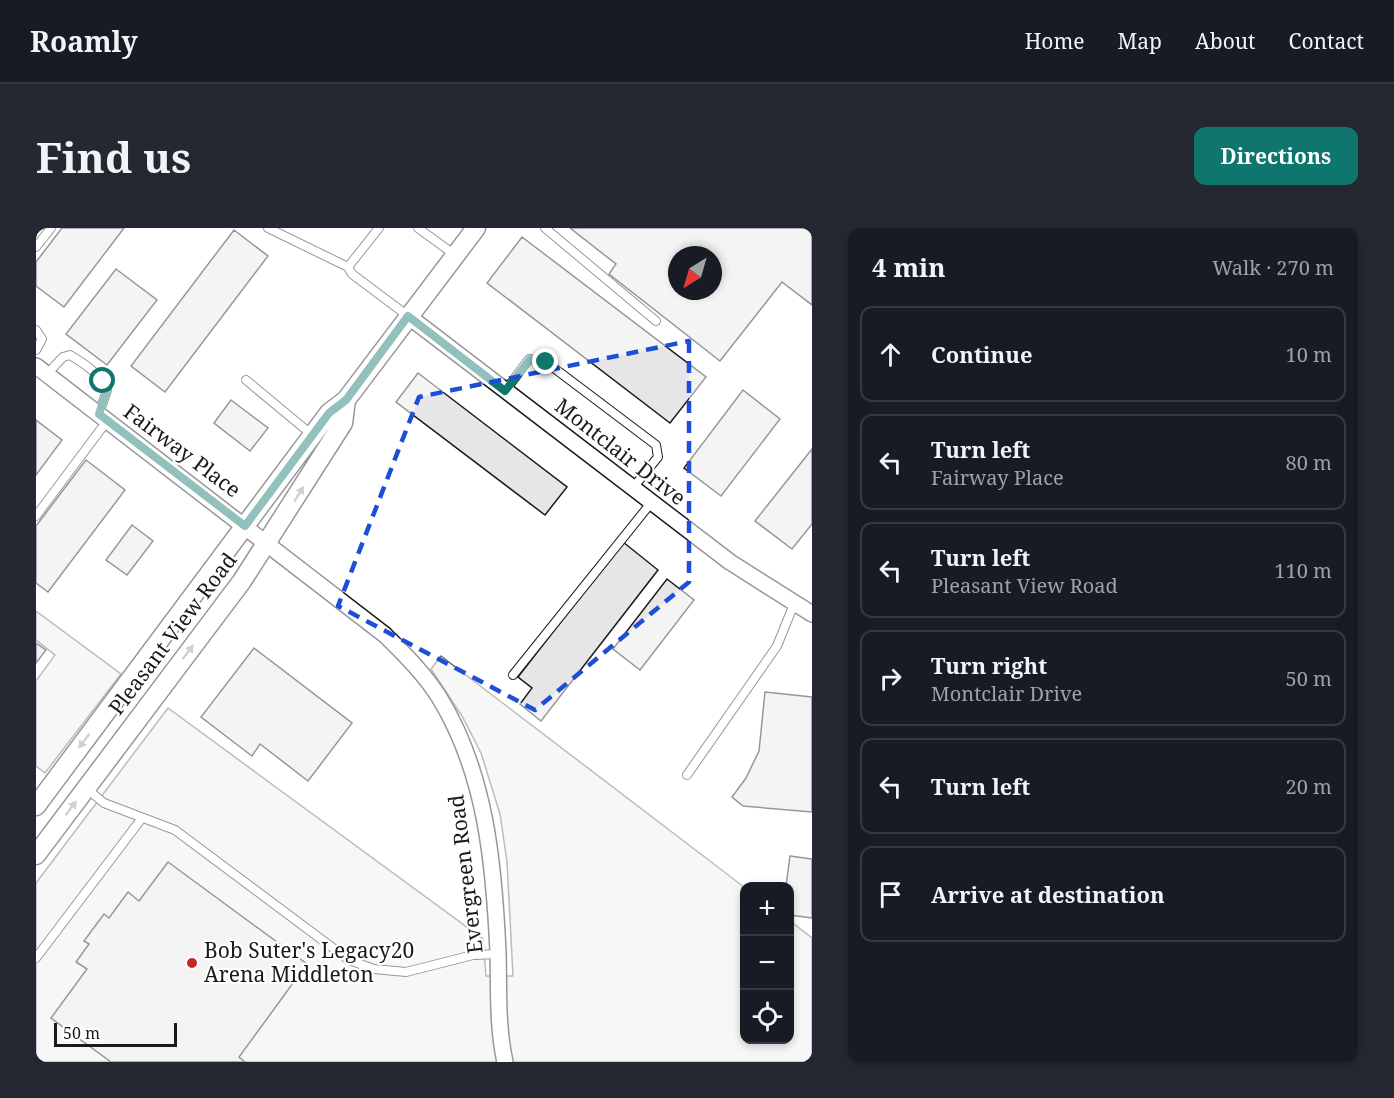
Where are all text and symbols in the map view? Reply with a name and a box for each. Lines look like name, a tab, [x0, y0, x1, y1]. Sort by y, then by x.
text: Roamly	[30, 22, 138, 60]
text: Home	[1025, 27, 1085, 55]
text: Map	[1118, 27, 1162, 55]
text: About	[1195, 27, 1256, 55]
text: Contact	[1289, 27, 1364, 55]
button: Directions	[1194, 127, 1358, 185]
text: Find us	[36, 128, 191, 185]
north arrow	[668, 246, 722, 300]
text: 4 min	[872, 249, 946, 285]
text: Walk · 270 m	[1212, 254, 1334, 281]
icon: ahead	[874, 338, 907, 371]
text: Continue	[931, 339, 1033, 369]
text: 10 m	[1286, 341, 1332, 368]
route end	[532, 348, 558, 374]
route start	[89, 367, 115, 393]
street label: Montclair Drive	[549, 391, 692, 511]
street label: Fairway Place	[119, 397, 247, 503]
text: Turn left	[931, 434, 1030, 464]
icon: left	[874, 446, 907, 479]
text: 80 m	[1286, 449, 1332, 476]
text: Fairway Place	[931, 464, 1064, 491]
one-way arrow	[294, 486, 305, 502]
text: Turn left	[931, 542, 1030, 572]
street label: Pleasant View Road	[102, 547, 242, 720]
icon: left	[874, 554, 907, 587]
text: 110 m	[1274, 557, 1332, 584]
text: Pleasant View Road	[931, 572, 1118, 599]
one-way arrow	[182, 645, 194, 660]
text: Turn right	[931, 650, 1047, 680]
icon: right	[874, 662, 907, 695]
text: 50 m	[1286, 665, 1332, 692]
text: Montclair Drive	[931, 680, 1082, 707]
one-way arrow	[78, 732, 90, 748]
icon: left	[874, 770, 907, 803]
text: Turn left	[931, 771, 1030, 801]
text: 20 m	[1286, 773, 1332, 800]
street label: Evergreen Road	[441, 793, 489, 955]
one-way arrow	[65, 800, 78, 816]
icon: arrive	[874, 878, 907, 911]
text: Arrive at destination	[931, 879, 1165, 909]
map controls	[740, 882, 794, 1044]
button: +	[740, 882, 794, 936]
place label: Bob Suter's Legacy20 Arena Middleton	[204, 936, 414, 988]
button: −	[740, 936, 794, 990]
marker: Bob Suter's Legacy20 Arena Middleton	[185, 956, 199, 970]
button: locate	[740, 990, 794, 1044]
scale bar	[54, 1020, 177, 1048]
text: 50 m	[63, 1022, 100, 1044]

